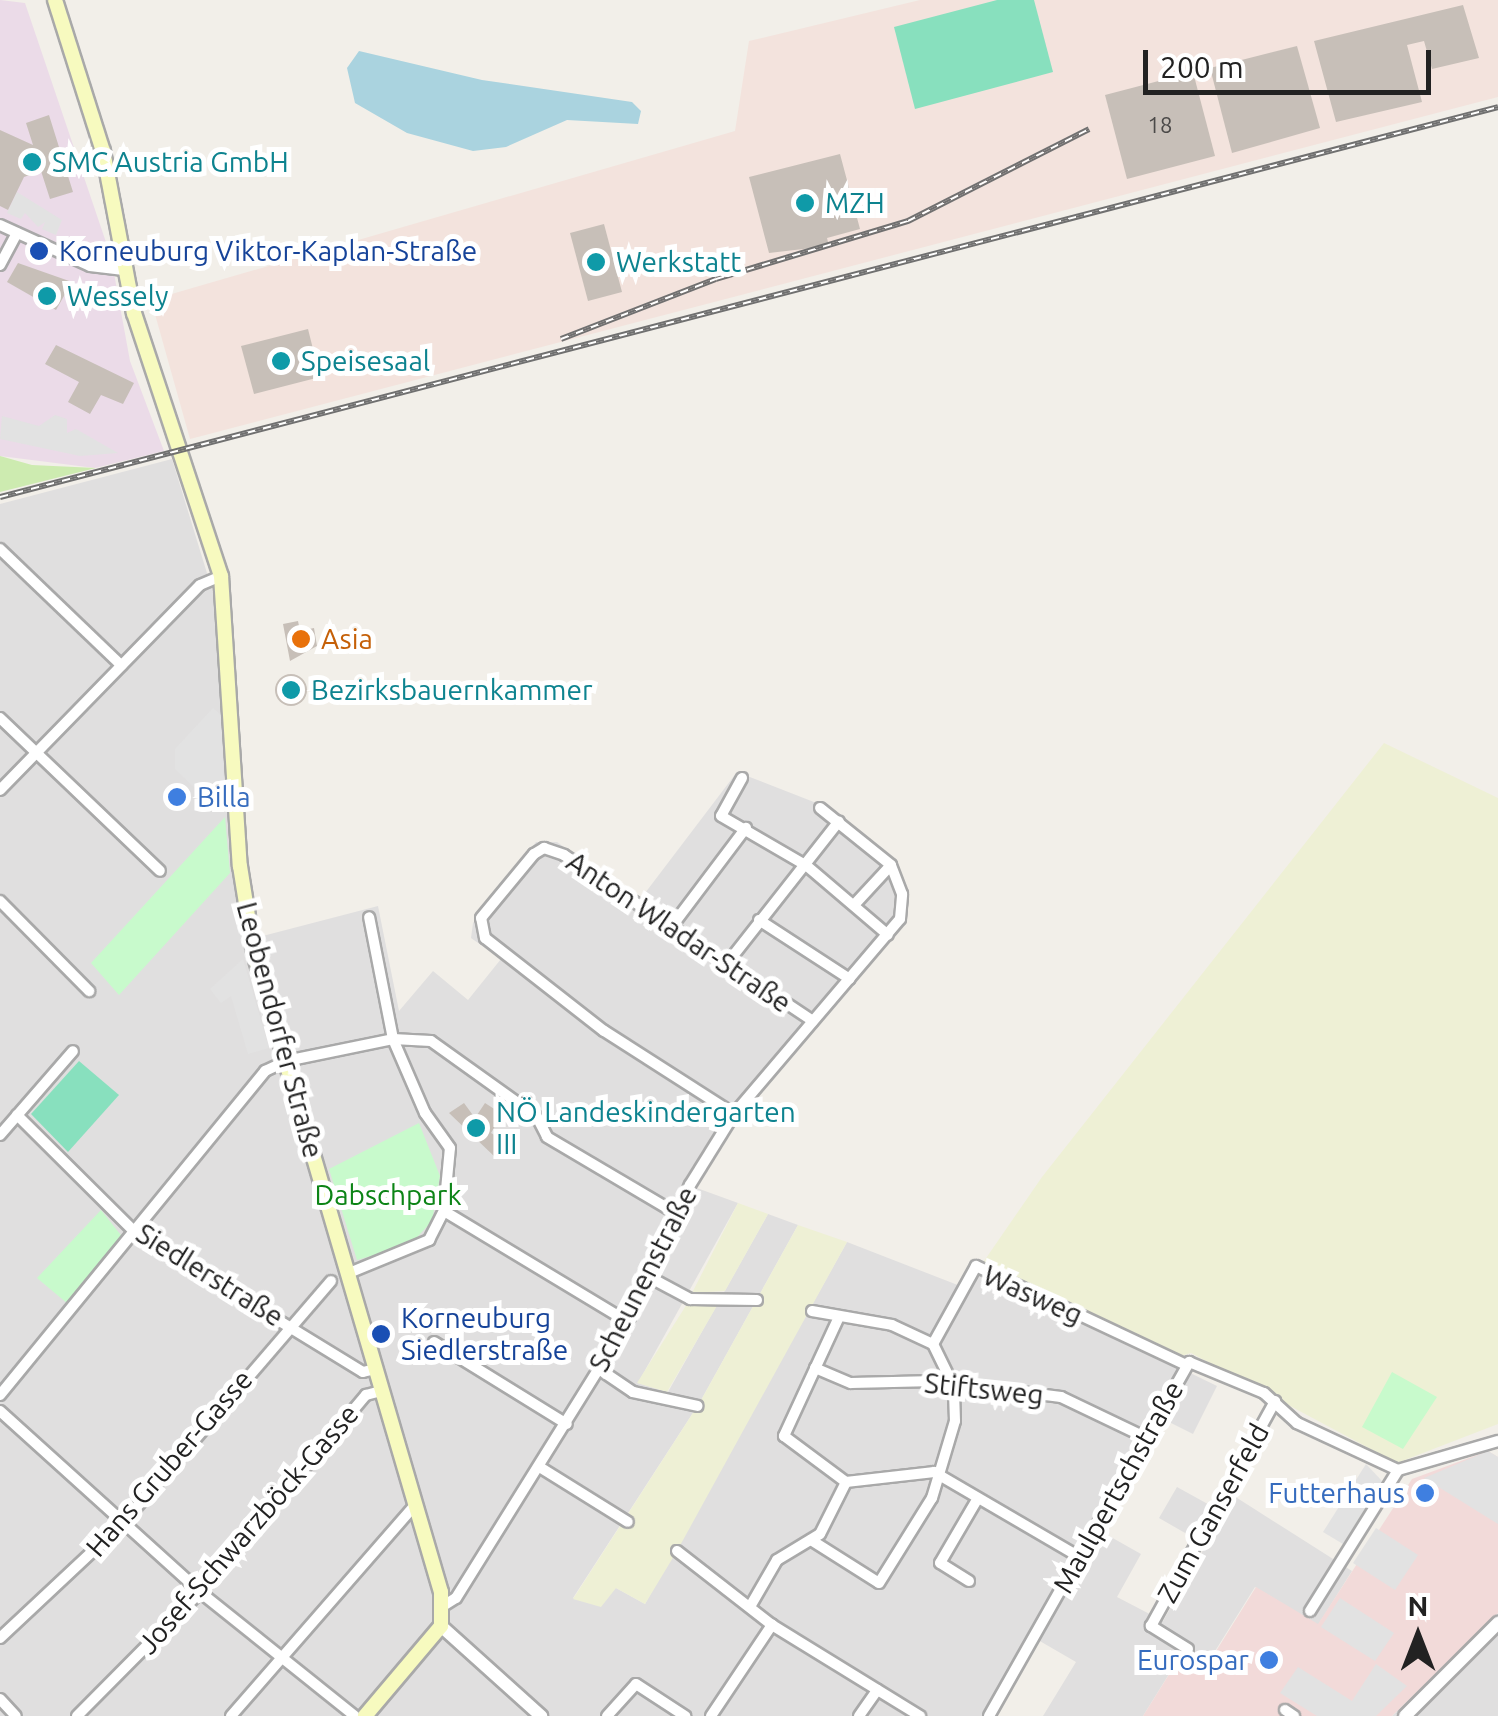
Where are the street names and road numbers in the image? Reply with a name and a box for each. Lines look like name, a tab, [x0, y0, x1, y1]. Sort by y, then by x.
street label: Anton Wladar-Straße	[560, 844, 798, 1020]
street label: Leobendorfer Straße	[230, 898, 330, 1162]
street label: Scheunenstraße	[582, 1181, 704, 1377]
street label: Siedlerstraße	[130, 1216, 290, 1334]
street label: Wasweg	[978, 1258, 1088, 1332]
street label: Hans Gruber-Gasse	[79, 1363, 259, 1563]
street label: Stiftsweg	[923, 1366, 1045, 1412]
street label: Maulpertschstraße	[1046, 1375, 1190, 1599]
street label: Josef-Schwarzböck-Gasse	[131, 1397, 365, 1661]
street label: Zum Ganserfeld	[1150, 1418, 1276, 1608]

